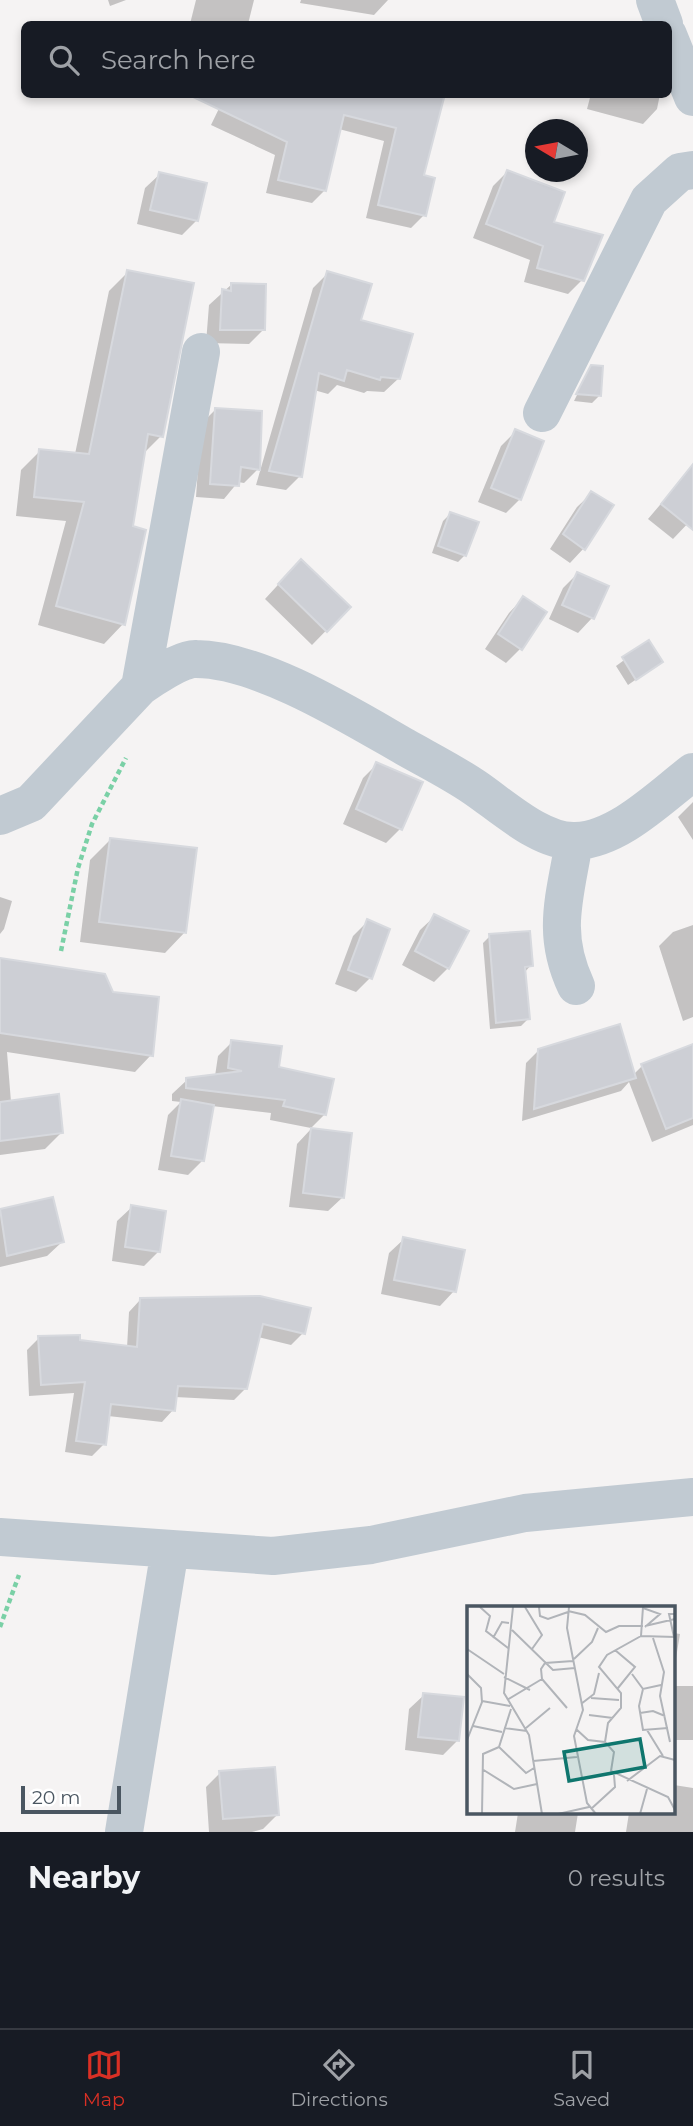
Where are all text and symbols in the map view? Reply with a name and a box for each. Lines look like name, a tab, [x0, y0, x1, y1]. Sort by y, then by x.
search box	[21, 21, 672, 98]
icon: search	[45, 41, 83, 79]
text: Search here	[101, 44, 256, 76]
north arrow	[525, 119, 588, 182]
inset map	[467, 1606, 676, 1814]
scale bar	[21, 1783, 121, 1815]
text: 20 m	[32, 1786, 80, 1809]
text: Nearby	[28, 1859, 140, 1896]
text: 0 results	[568, 1864, 665, 1892]
tab: Map	[83, 2046, 125, 2111]
tab: Directions	[290, 2046, 388, 2111]
tab: Saved	[553, 2046, 610, 2111]

